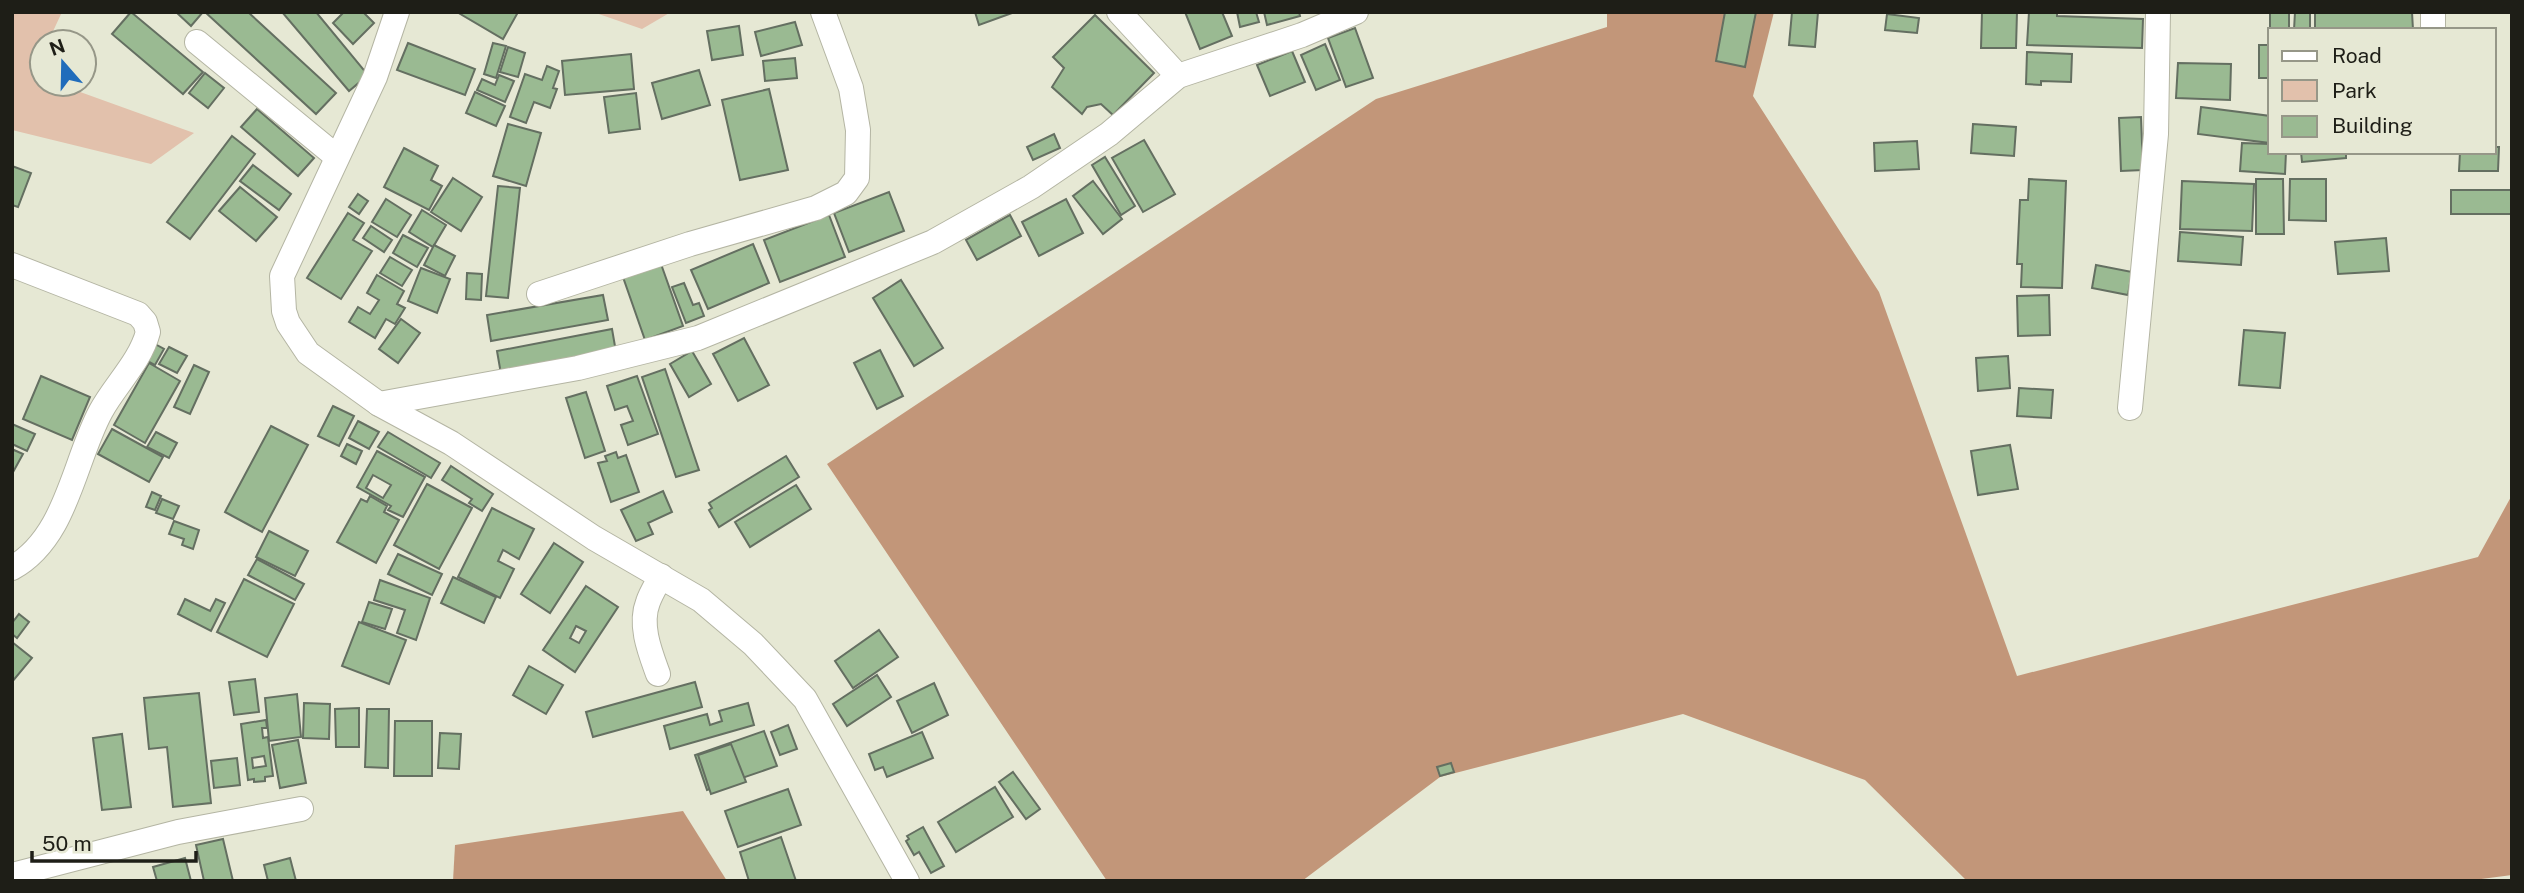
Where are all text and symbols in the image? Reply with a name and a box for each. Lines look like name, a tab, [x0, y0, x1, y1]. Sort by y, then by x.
north arrow	[28, 28, 98, 98]
legend	[2268, 28, 2496, 154]
text: N	[46, 34, 68, 60]
text: Road	[2332, 43, 2382, 68]
text: Park	[2332, 78, 2377, 103]
text: Building	[2332, 113, 2413, 138]
scale bar	[32, 820, 196, 864]
text: 50 m	[42, 831, 92, 856]

